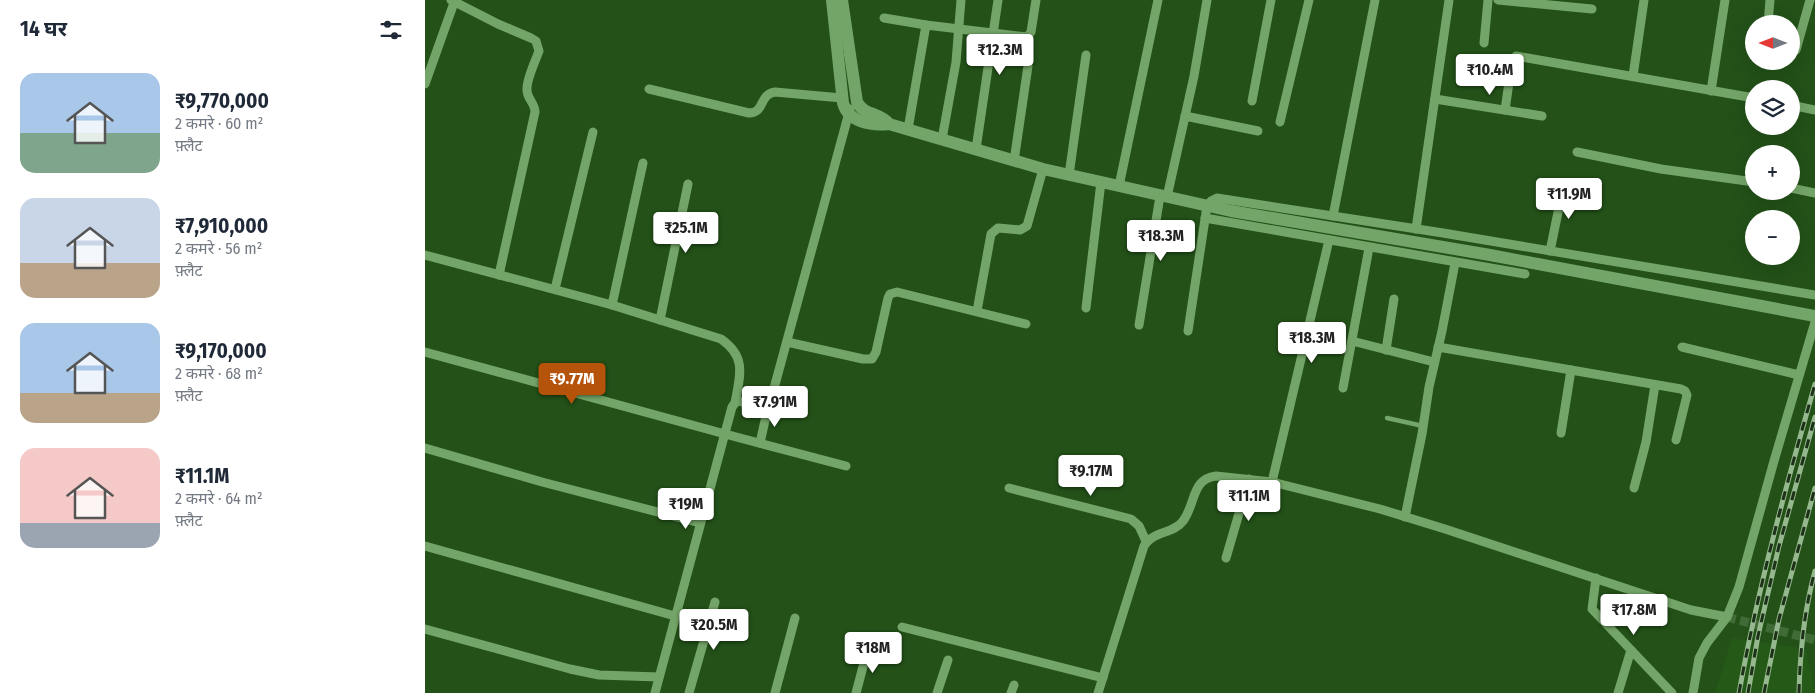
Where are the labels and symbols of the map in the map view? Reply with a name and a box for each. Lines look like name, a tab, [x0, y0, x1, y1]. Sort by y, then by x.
north arrow	[1745, 15, 1800, 70]
pin: ₹12.3M	[959, 34, 1041, 76]
pin: ₹10.4M	[1449, 54, 1531, 96]
pin: ₹11.9M	[1528, 178, 1610, 220]
pin: ₹25.1M	[645, 212, 727, 254]
pin: ₹18.3M	[1120, 220, 1202, 262]
pin: ₹18.3M	[1271, 322, 1353, 364]
pin: ₹9.77M	[531, 362, 613, 405]
pin: ₹7.91M	[734, 386, 816, 428]
pin: ₹9.17M	[1050, 454, 1132, 497]
pin: ₹11.1M	[1208, 480, 1290, 522]
pin: ₹19M	[656, 488, 716, 530]
pin: ₹17.8M	[1593, 594, 1675, 636]
pin: ₹20.5M	[673, 608, 755, 651]
pin: ₹18M	[843, 632, 903, 674]

